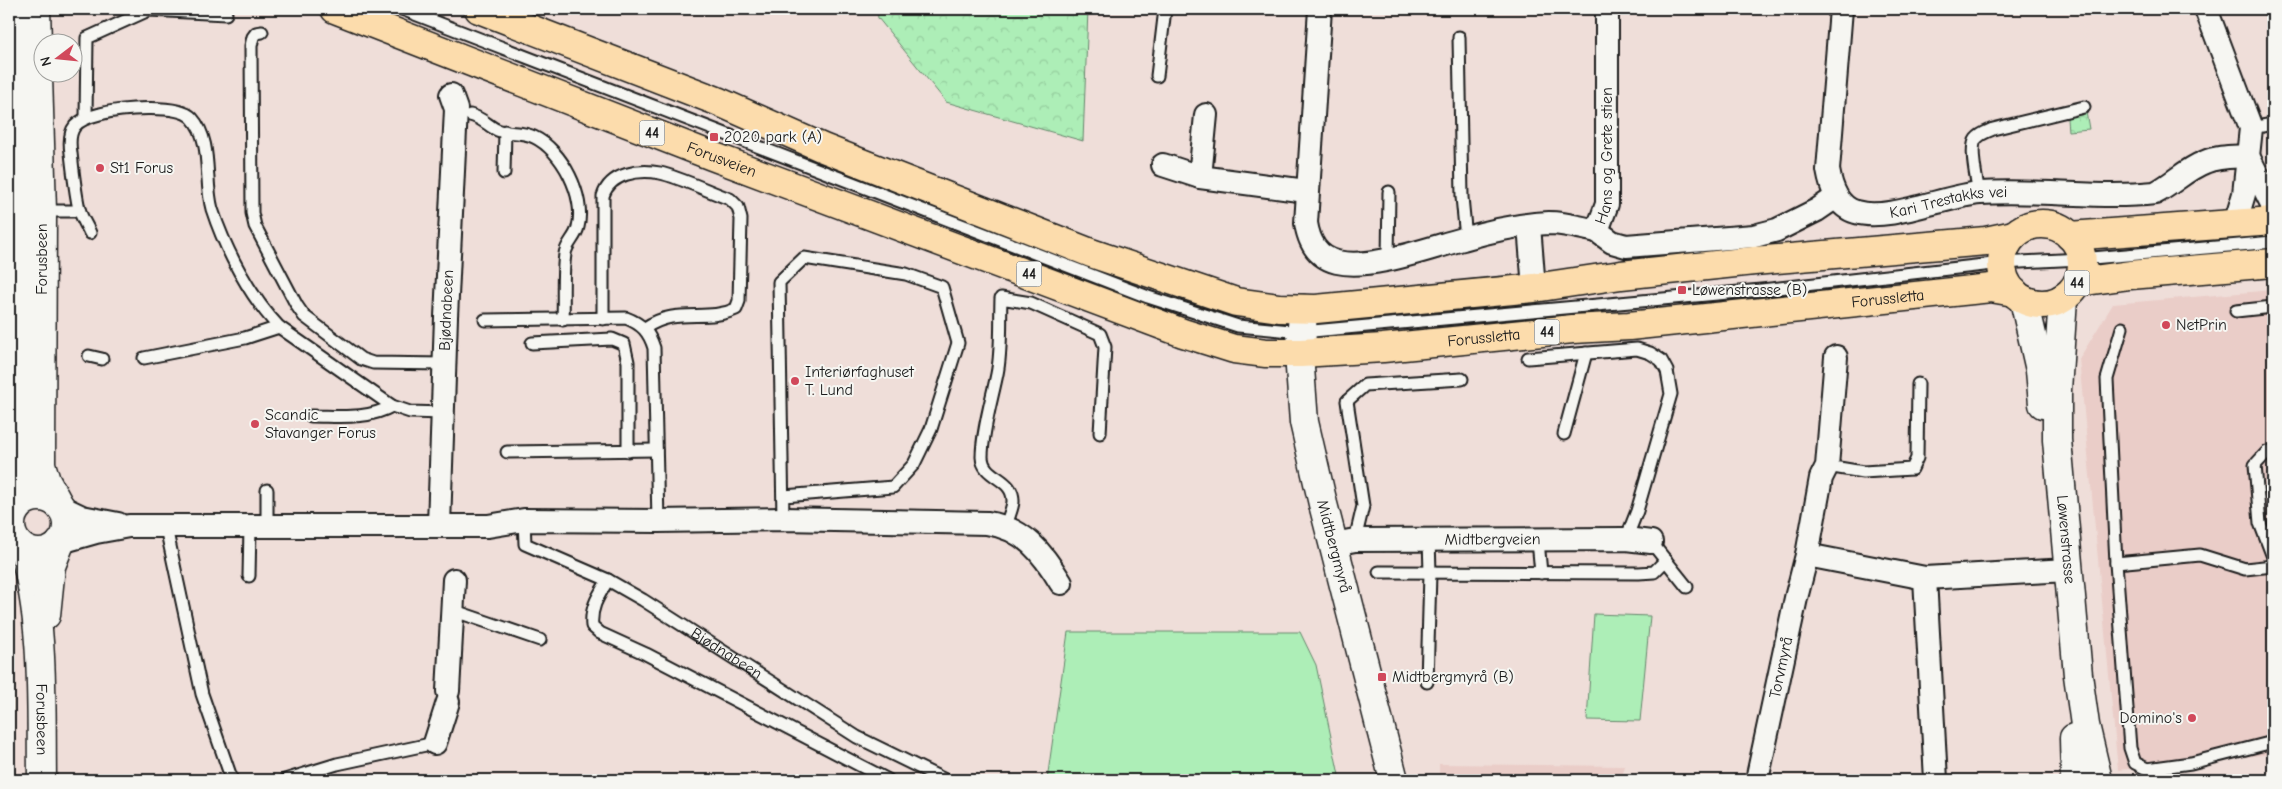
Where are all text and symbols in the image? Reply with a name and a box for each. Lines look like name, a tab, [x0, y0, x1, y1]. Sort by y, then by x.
north arrow	[32, 32, 82, 82]
text: N	[37, 55, 55, 68]
street label: Hans og Grete stien	[1591, 87, 1616, 227]
road number: 44	[640, 120, 664, 146]
place label: 2020 park (A)	[724, 128, 822, 146]
marker: 2020 park (A)	[708, 131, 720, 143]
street label: Forusveien	[684, 138, 759, 181]
place label: St1 Forus	[110, 159, 173, 177]
marker: St1 Forus	[94, 162, 106, 174]
street label: Kari Trestakks vei	[1888, 183, 2007, 222]
street label: Forusbeen	[33, 223, 51, 295]
road number: 44	[1016, 262, 1042, 286]
street label: Bjødnabeen	[436, 269, 457, 351]
road number: 44	[2064, 270, 2090, 296]
place label: Løwenstrasse (B)	[1692, 281, 1807, 299]
marker: Løwenstrasse (B)	[1676, 284, 1688, 296]
street label: Forussletta	[1851, 286, 1925, 312]
place label: NetPrin	[2176, 316, 2227, 334]
marker: NetPrin	[2160, 319, 2172, 331]
road number: 44	[1534, 320, 1560, 344]
street label: Forussletta	[1447, 325, 1521, 351]
place label: Interiørfaghuset T. Lund	[805, 363, 914, 399]
marker: Interiørfaghuset T. Lund	[789, 375, 801, 387]
place label: Scandic Stavanger Forus	[265, 406, 376, 442]
marker: Scandic Stavanger Forus	[249, 418, 261, 430]
street label: Løwenstrasse	[2053, 494, 2079, 585]
street label: Midtbergmyrå	[1313, 498, 1354, 595]
street label: Midtbergveien	[1445, 530, 1541, 549]
street label: Bjødnabeen	[687, 624, 766, 683]
street label: Torvmyrå	[1766, 635, 1796, 700]
place label: Midtbergmyrå (B)	[1392, 668, 1514, 686]
marker: Midtbergmyrå (B)	[1376, 671, 1388, 683]
street label: Forusbeen	[32, 683, 51, 755]
place label: Domino's	[2120, 709, 2182, 727]
marker: Domino's	[2186, 712, 2198, 724]

